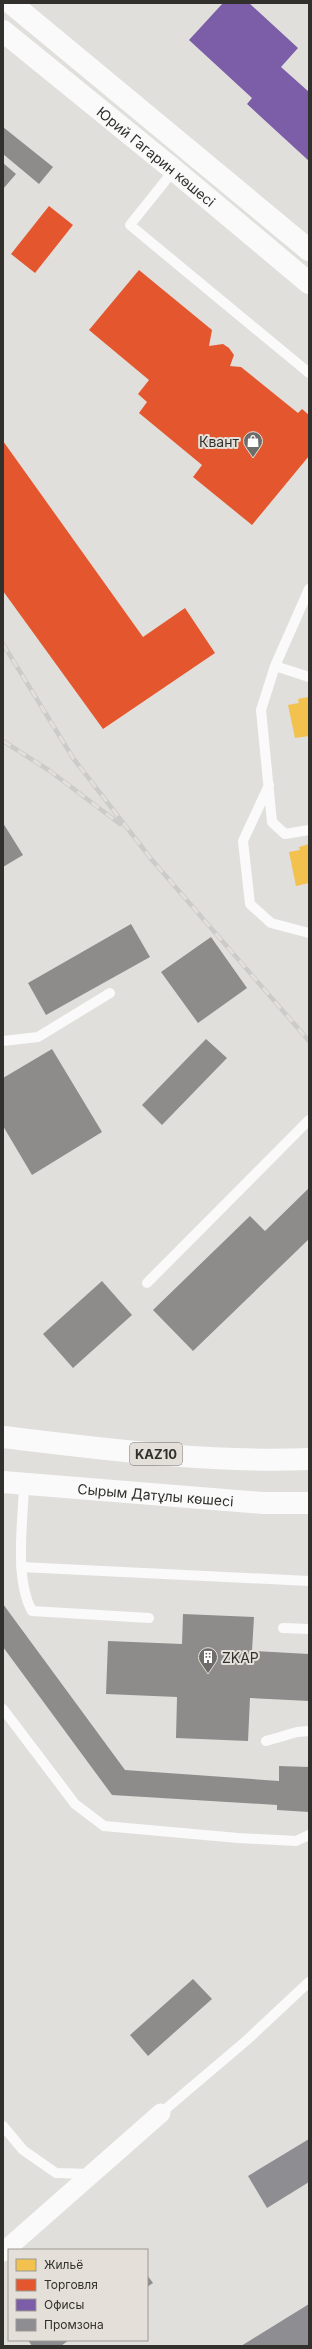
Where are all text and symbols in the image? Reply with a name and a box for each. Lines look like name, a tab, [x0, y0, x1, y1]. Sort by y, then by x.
street label: Юрий Гагарин көшесі	[94, 103, 219, 210]
shop icon: Квант	[242, 430, 264, 458]
place label: Квант	[199, 433, 239, 450]
road number: KAZ10	[130, 1443, 182, 1465]
street label: Сырым Датұлы көшесі	[77, 1480, 234, 1509]
building icon: ZKAP	[197, 1646, 219, 1674]
place label: ZKAP	[222, 1649, 259, 1666]
legend	[8, 2249, 148, 2341]
text: Жильё	[44, 2257, 83, 2272]
text: Торговля	[44, 2277, 98, 2292]
text: Офисы	[44, 2297, 84, 2312]
text: Промзона	[44, 2317, 104, 2332]

